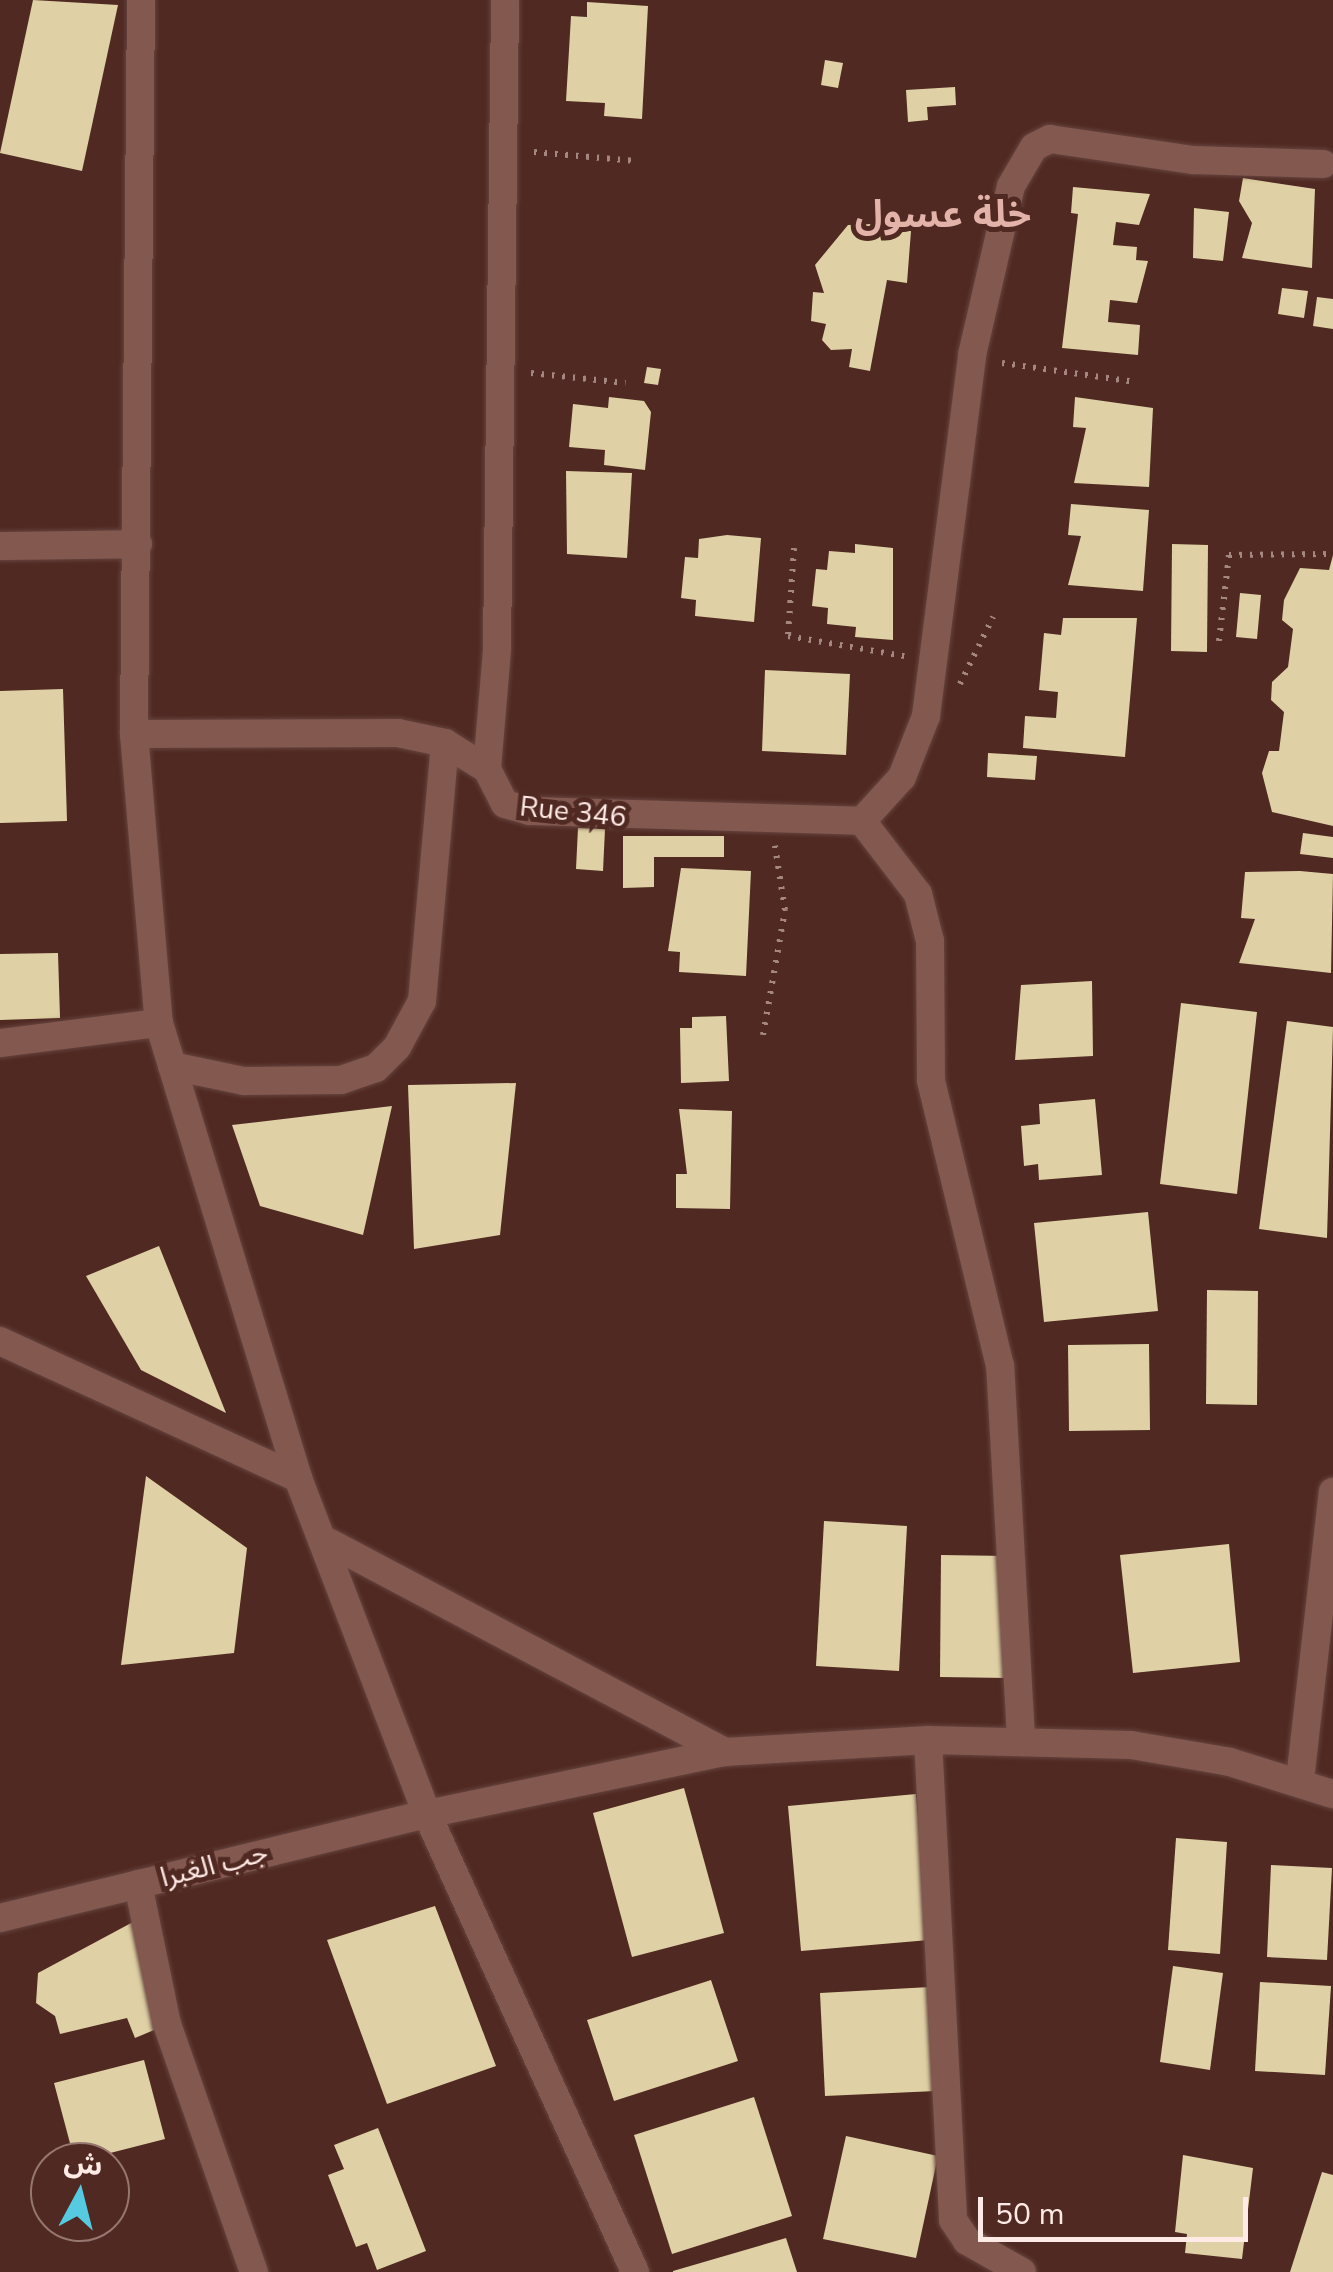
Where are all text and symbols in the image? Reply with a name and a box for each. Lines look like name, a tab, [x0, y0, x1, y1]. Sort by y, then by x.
district label: خلة عسول	[855, 192, 1031, 238]
street label: Rue 346	[518, 790, 628, 834]
street label: جب الغبرا	[157, 1835, 271, 1895]
north arrow	[30, 2142, 130, 2242]
text: ش	[62, 2143, 105, 2185]
scale bar	[983, 2177, 1253, 2239]
text: 50 m	[995, 2194, 1064, 2235]

